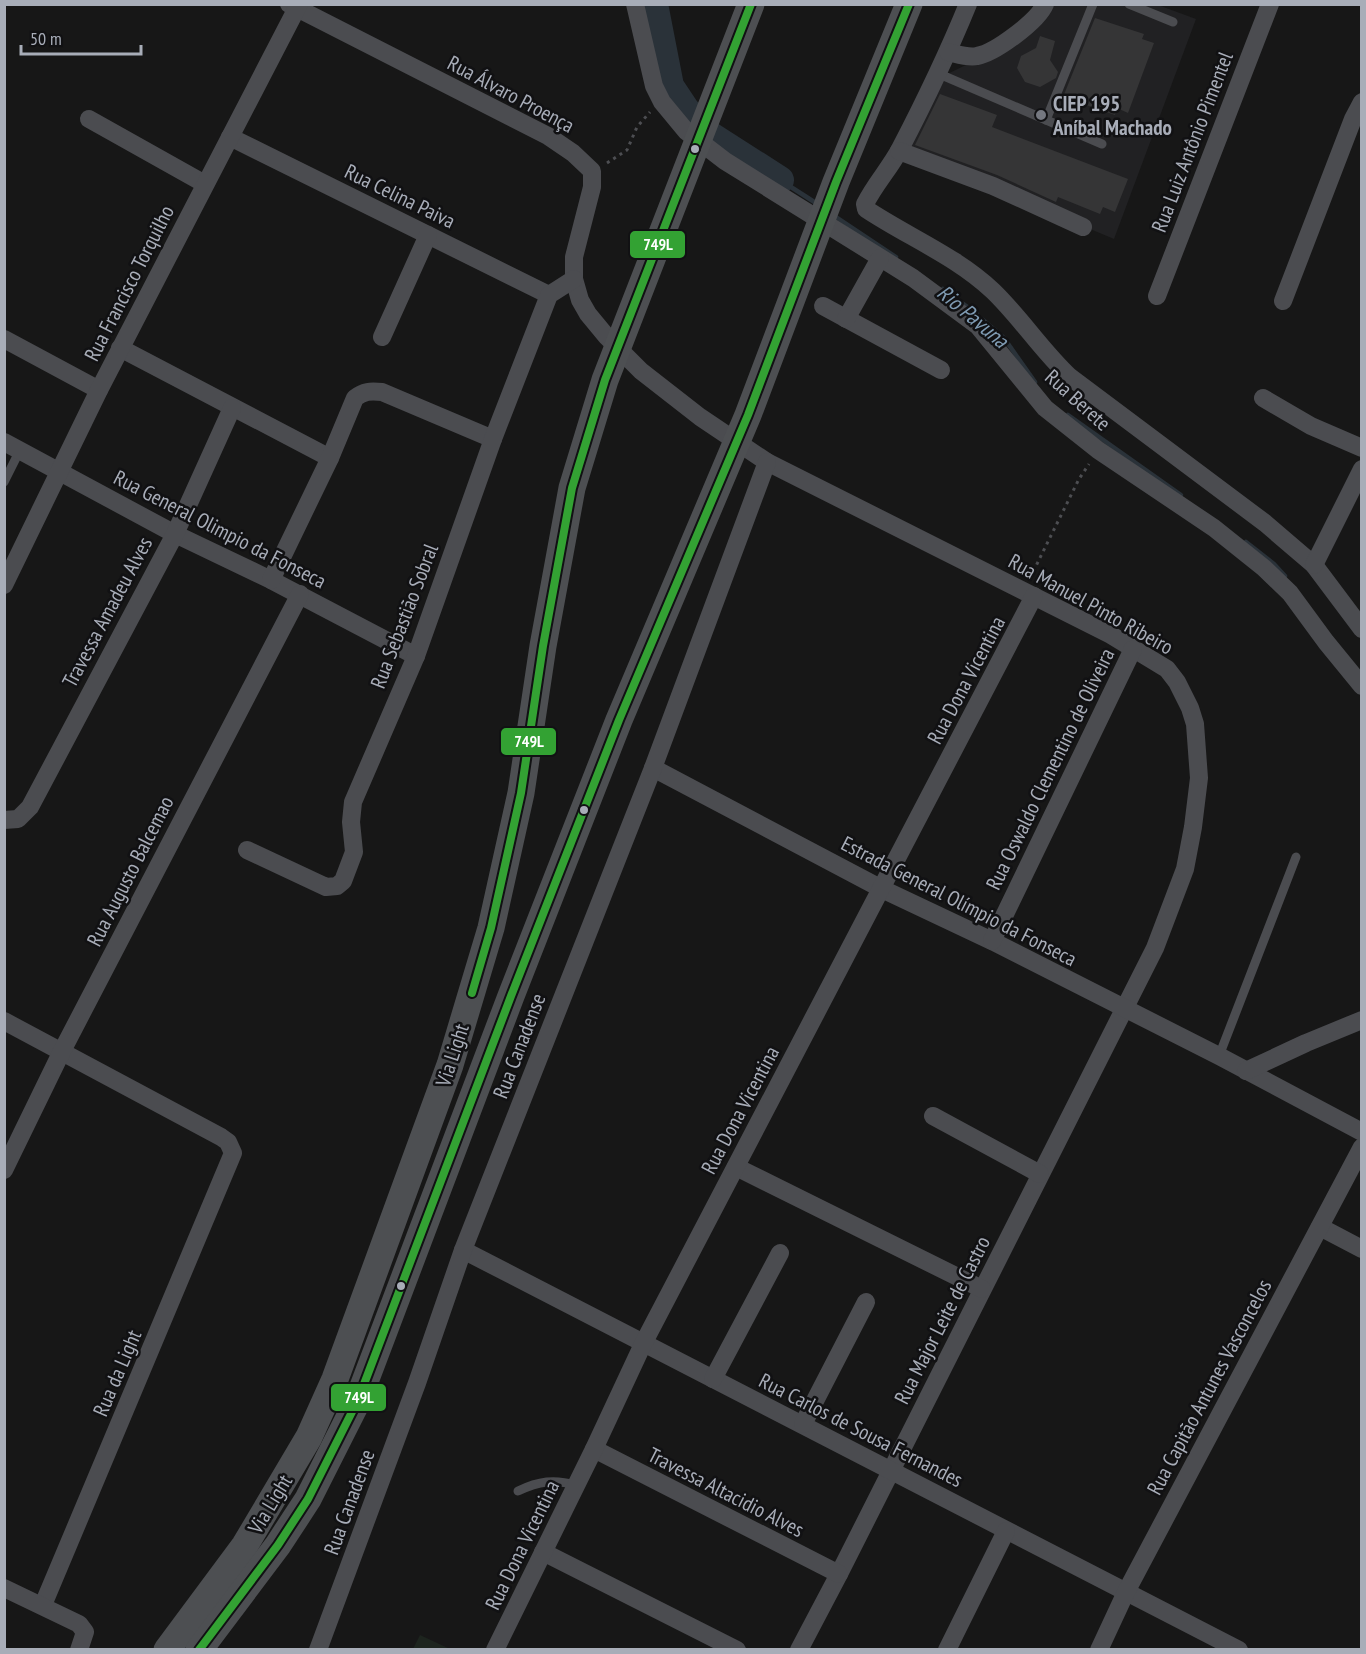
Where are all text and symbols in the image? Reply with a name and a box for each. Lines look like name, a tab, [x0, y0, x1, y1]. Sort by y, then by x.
scale bar	[21, 18, 141, 56]
text: 50 m	[30, 27, 62, 50]
street label: Rua Luiz Antônio Pimentel	[1145, 48, 1239, 236]
street label: Rua Álvaro Proença	[443, 49, 579, 139]
place label: CIEP 195 Aníbal Machado	[1052, 90, 1172, 141]
marker: CIEP 195 Aníbal Machado	[1034, 108, 1048, 122]
unlabelled marker	[689, 143, 701, 155]
street label: Rua Celina Paiva	[340, 158, 460, 234]
street label: Rua Francisco Torquilho	[78, 201, 180, 365]
line badge: 749L	[629, 230, 686, 259]
text: 749L	[643, 234, 673, 254]
water label: Rio Pavuna	[932, 278, 1015, 355]
street label: Rua Berete	[1039, 363, 1117, 437]
street label: Rua General Olimpio da Fonseca	[109, 464, 331, 594]
street label: Travessa Amadeu Alves	[56, 532, 158, 692]
street label: Rua Sebastião Sobral	[364, 540, 444, 692]
street label: Rua Manuel Pinto Ribeiro	[1004, 548, 1178, 660]
street label: Rua Dona Vicentina	[921, 611, 1011, 749]
street label: Rua Oswaldo Clementino de Oliveira	[980, 644, 1120, 894]
line badge: 749L	[500, 727, 557, 756]
text: 749L	[514, 731, 544, 751]
street label: Rua Augusto Balcemao	[81, 791, 179, 951]
unlabelled marker	[578, 804, 590, 816]
street label: Estrada General Olímpio da Fonseca	[837, 830, 1081, 972]
street label: Rua Canadense	[487, 990, 551, 1102]
street label: Via Light	[429, 1020, 475, 1091]
street label: Rua Dona Vicentina	[695, 1041, 785, 1179]
street label: Rua Major Leite de Castro	[888, 1231, 996, 1409]
street label: Rua Capitão Antunes Vasconcelos	[1141, 1275, 1277, 1499]
unlabelled marker	[395, 1280, 407, 1292]
street label: Rua da Light	[87, 1325, 147, 1420]
street label: Rua Carlos de Sousa Fernandes	[755, 1367, 967, 1493]
line badge: 749L	[330, 1383, 387, 1412]
text: 749L	[344, 1387, 374, 1407]
street label: Travessa Altacidio Alves	[643, 1441, 809, 1543]
street label: Rua Canadense	[317, 1446, 381, 1558]
street label: Via Light	[241, 1469, 298, 1539]
street label: Rua Dona Vicentina	[479, 1476, 565, 1614]

